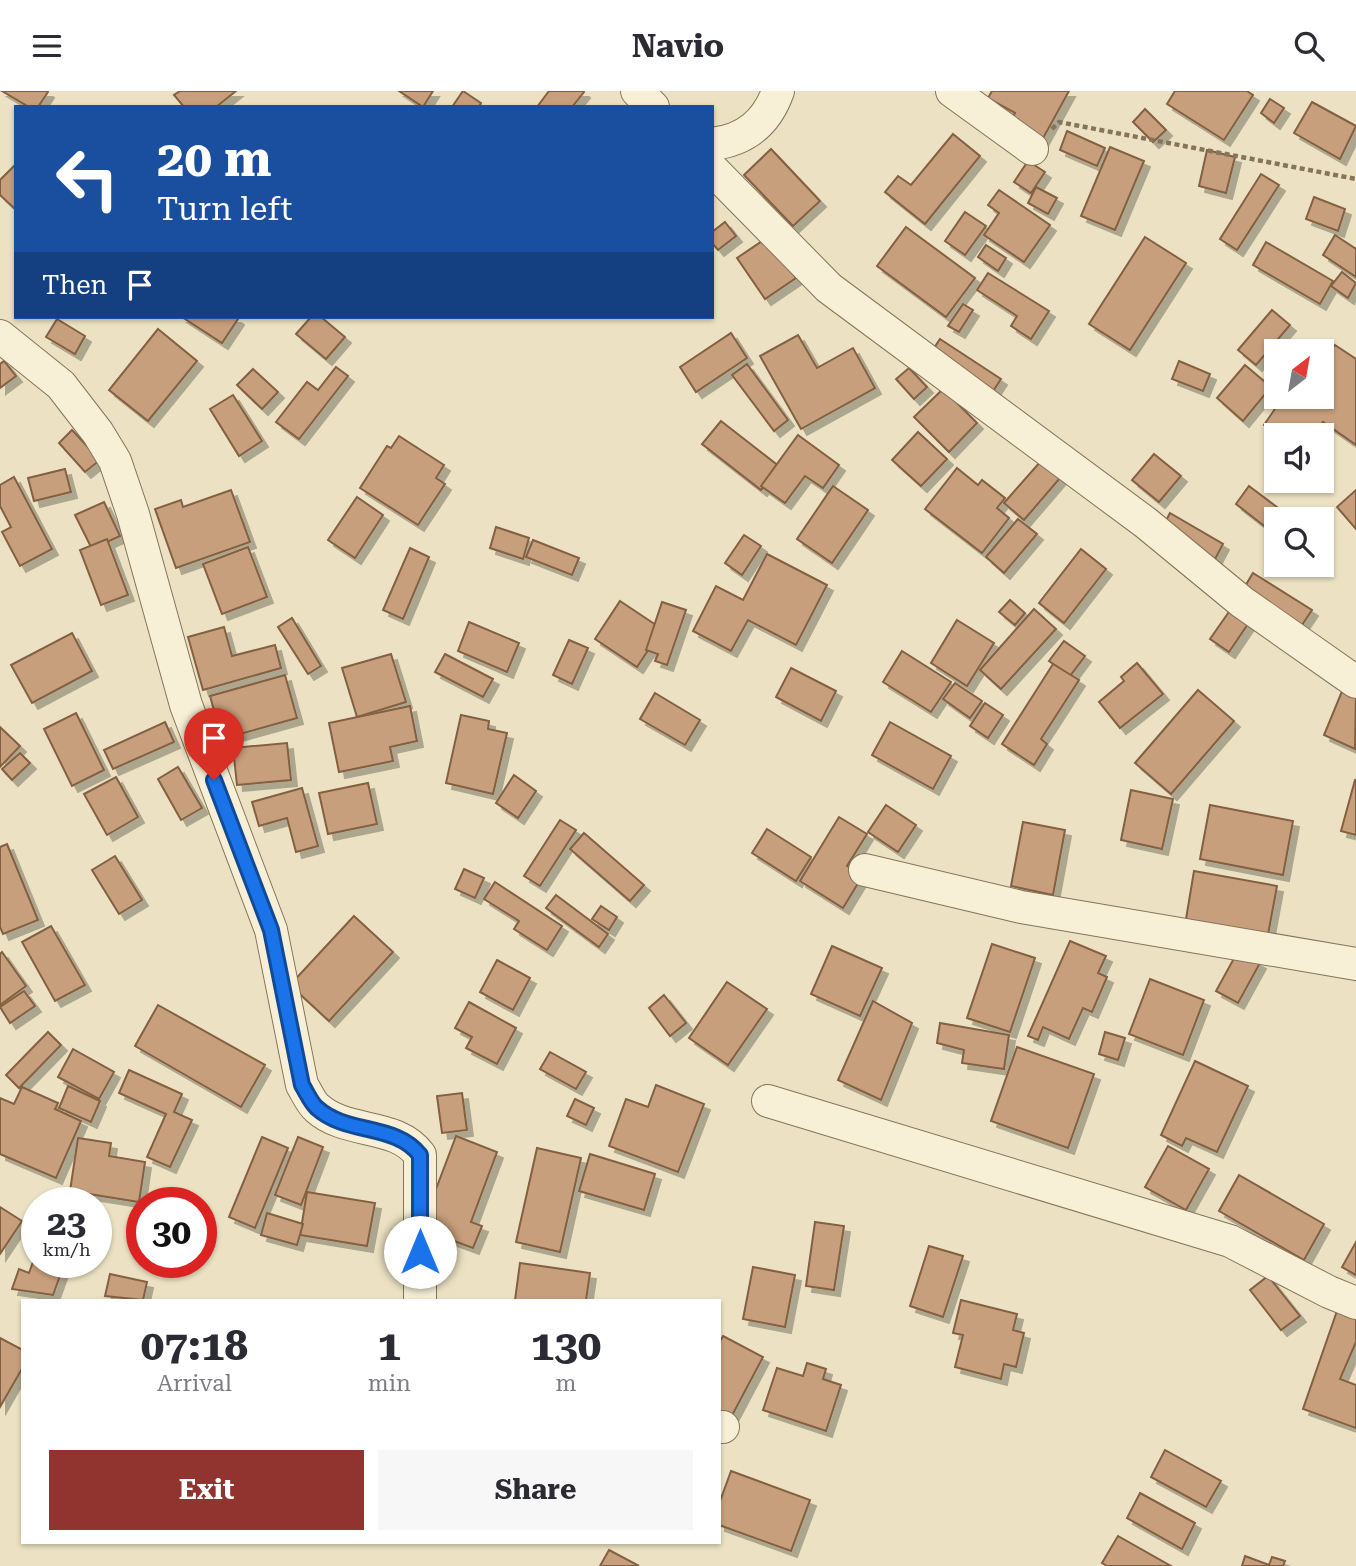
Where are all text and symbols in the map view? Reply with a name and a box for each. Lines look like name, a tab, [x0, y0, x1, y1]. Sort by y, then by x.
icon: menu	[28, 27, 66, 65]
text: Navio	[632, 27, 724, 65]
icon: search	[1290, 27, 1328, 65]
text: 20 m	[157, 131, 272, 188]
icon: left	[42, 133, 133, 224]
text: Turn left	[157, 190, 292, 228]
icon: arrive	[121, 266, 159, 304]
text: Then	[42, 270, 107, 300]
north arrow	[1264, 339, 1334, 409]
map controls	[1264, 339, 1334, 577]
button: sound	[1264, 423, 1334, 493]
button: search	[1264, 507, 1334, 577]
pin	[184, 708, 244, 780]
icon: arrive	[195, 719, 233, 757]
speed limit sign: 30	[126, 1187, 217, 1278]
text: 23	[47, 1203, 86, 1244]
position arrow	[383, 1215, 457, 1289]
text: km/h	[42, 1239, 91, 1260]
text: 07:18	[141, 1321, 248, 1370]
text: 1	[378, 1321, 401, 1370]
text: 130	[531, 1321, 601, 1370]
text: Arrival	[157, 1370, 232, 1397]
text: min	[368, 1370, 411, 1397]
text: m	[555, 1370, 576, 1397]
button: Exit	[49, 1450, 364, 1530]
button: Share	[378, 1450, 693, 1530]

